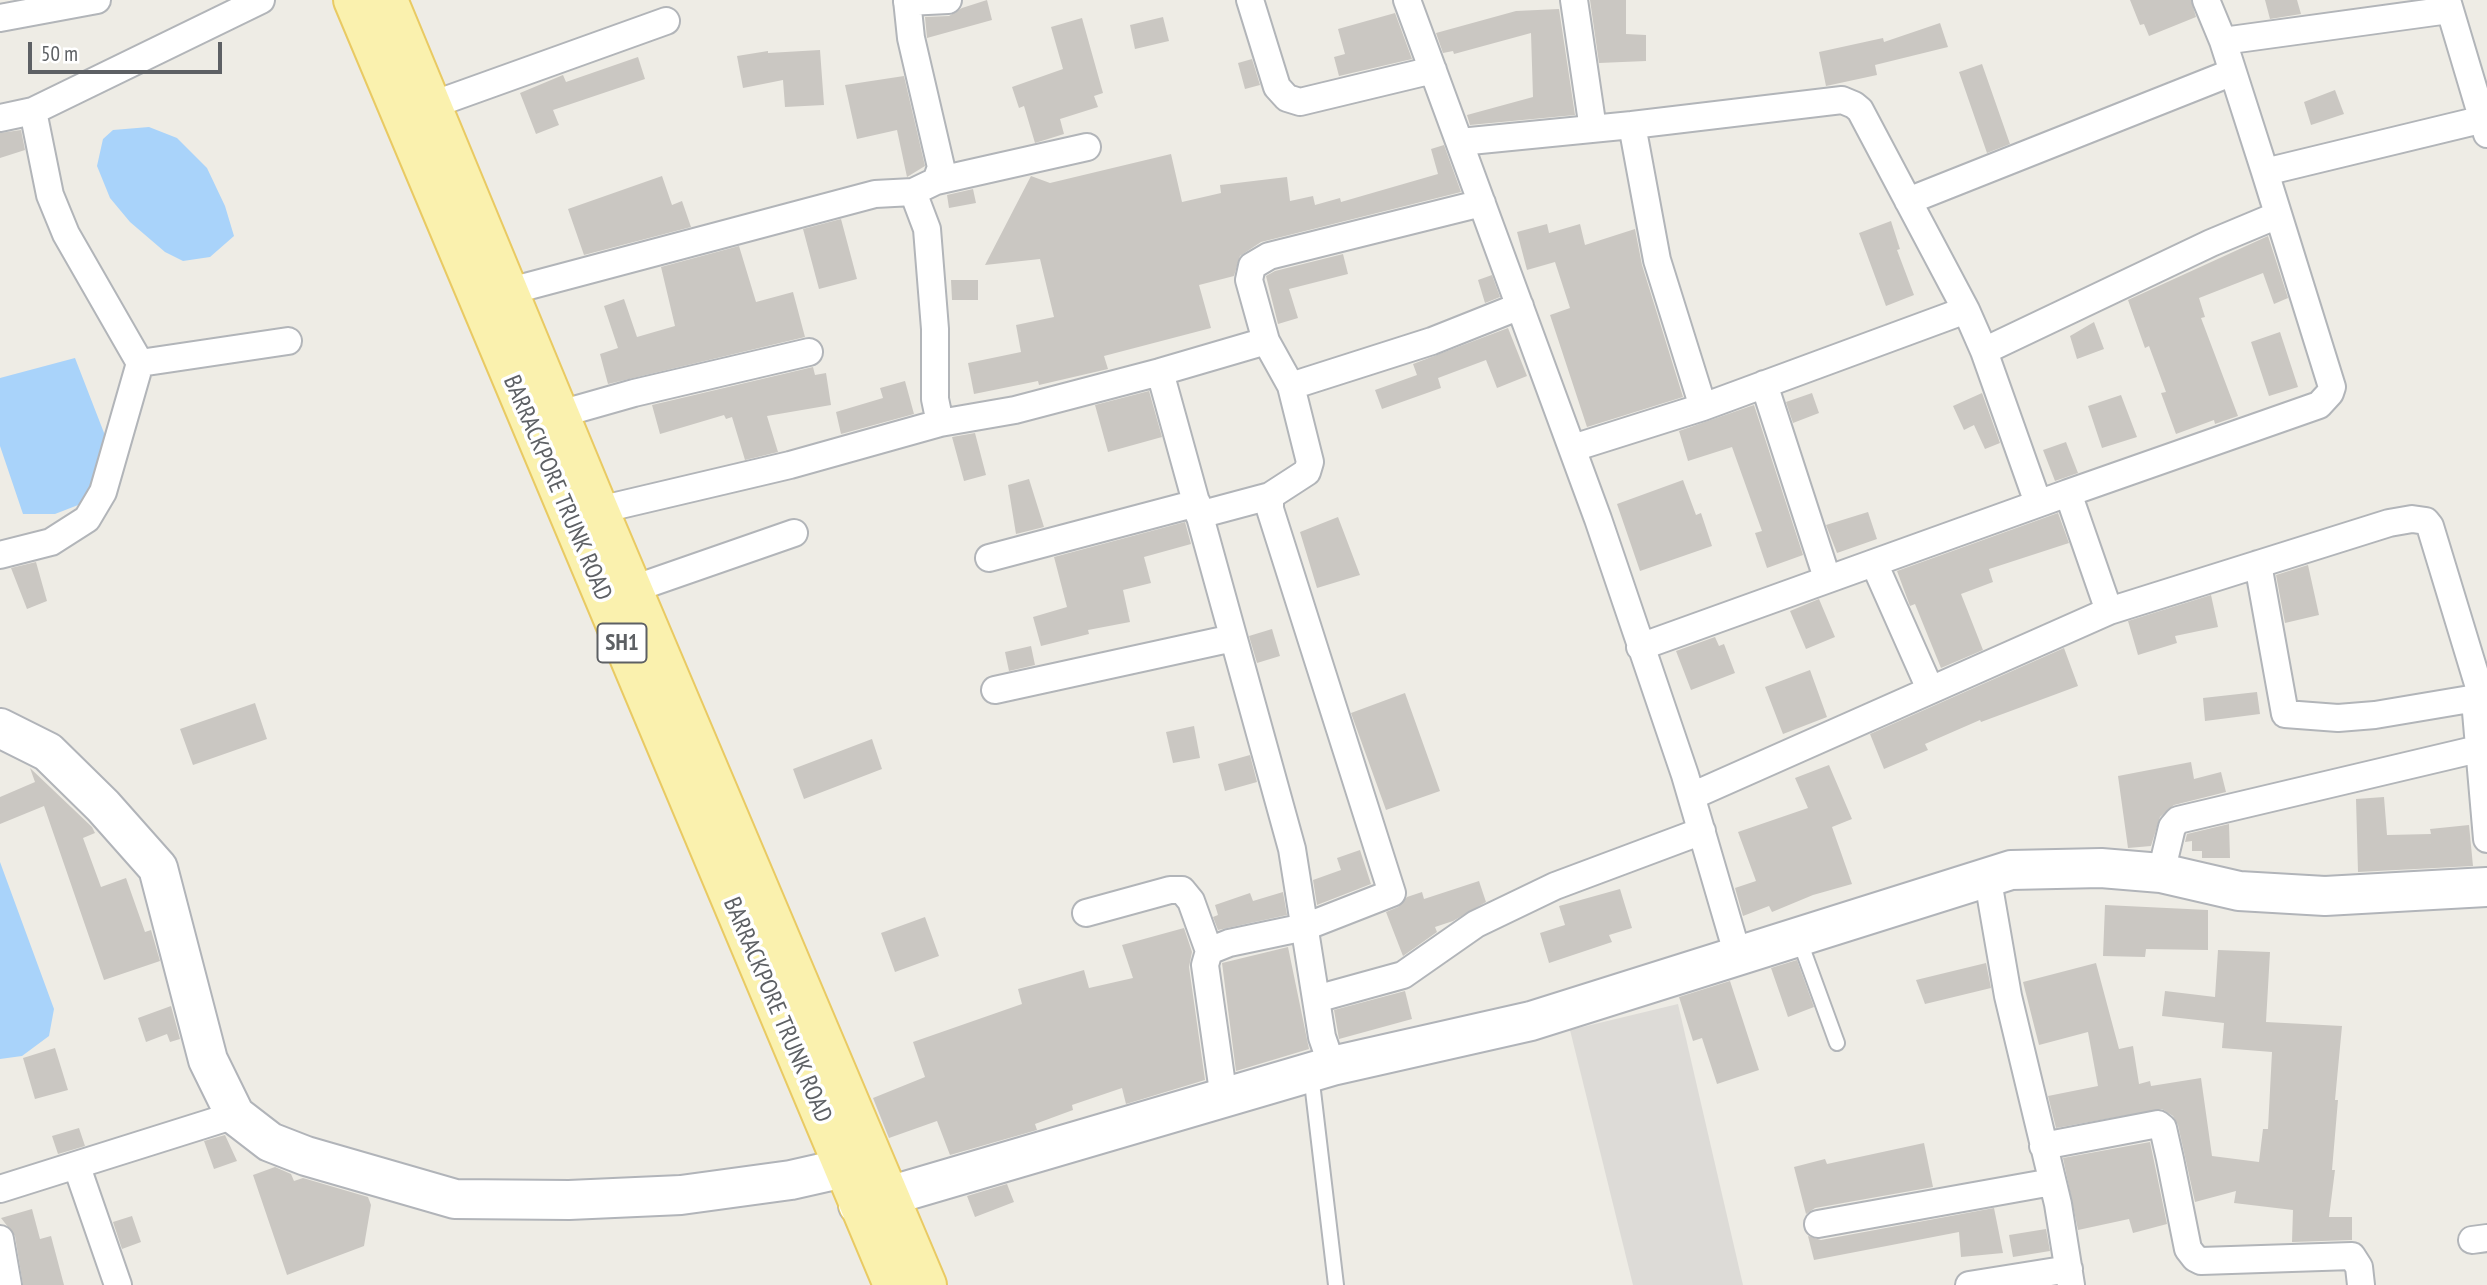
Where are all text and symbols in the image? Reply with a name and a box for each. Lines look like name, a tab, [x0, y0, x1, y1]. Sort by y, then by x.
scale bar	[32, 28, 226, 72]
text: 50 m	[41, 40, 78, 67]
street label: BARRACKPORE TRUNK ROAD	[497, 371, 617, 605]
road number: SH1	[598, 624, 646, 663]
street label: BARRACKPORE TRUNK ROAD	[717, 893, 837, 1127]

